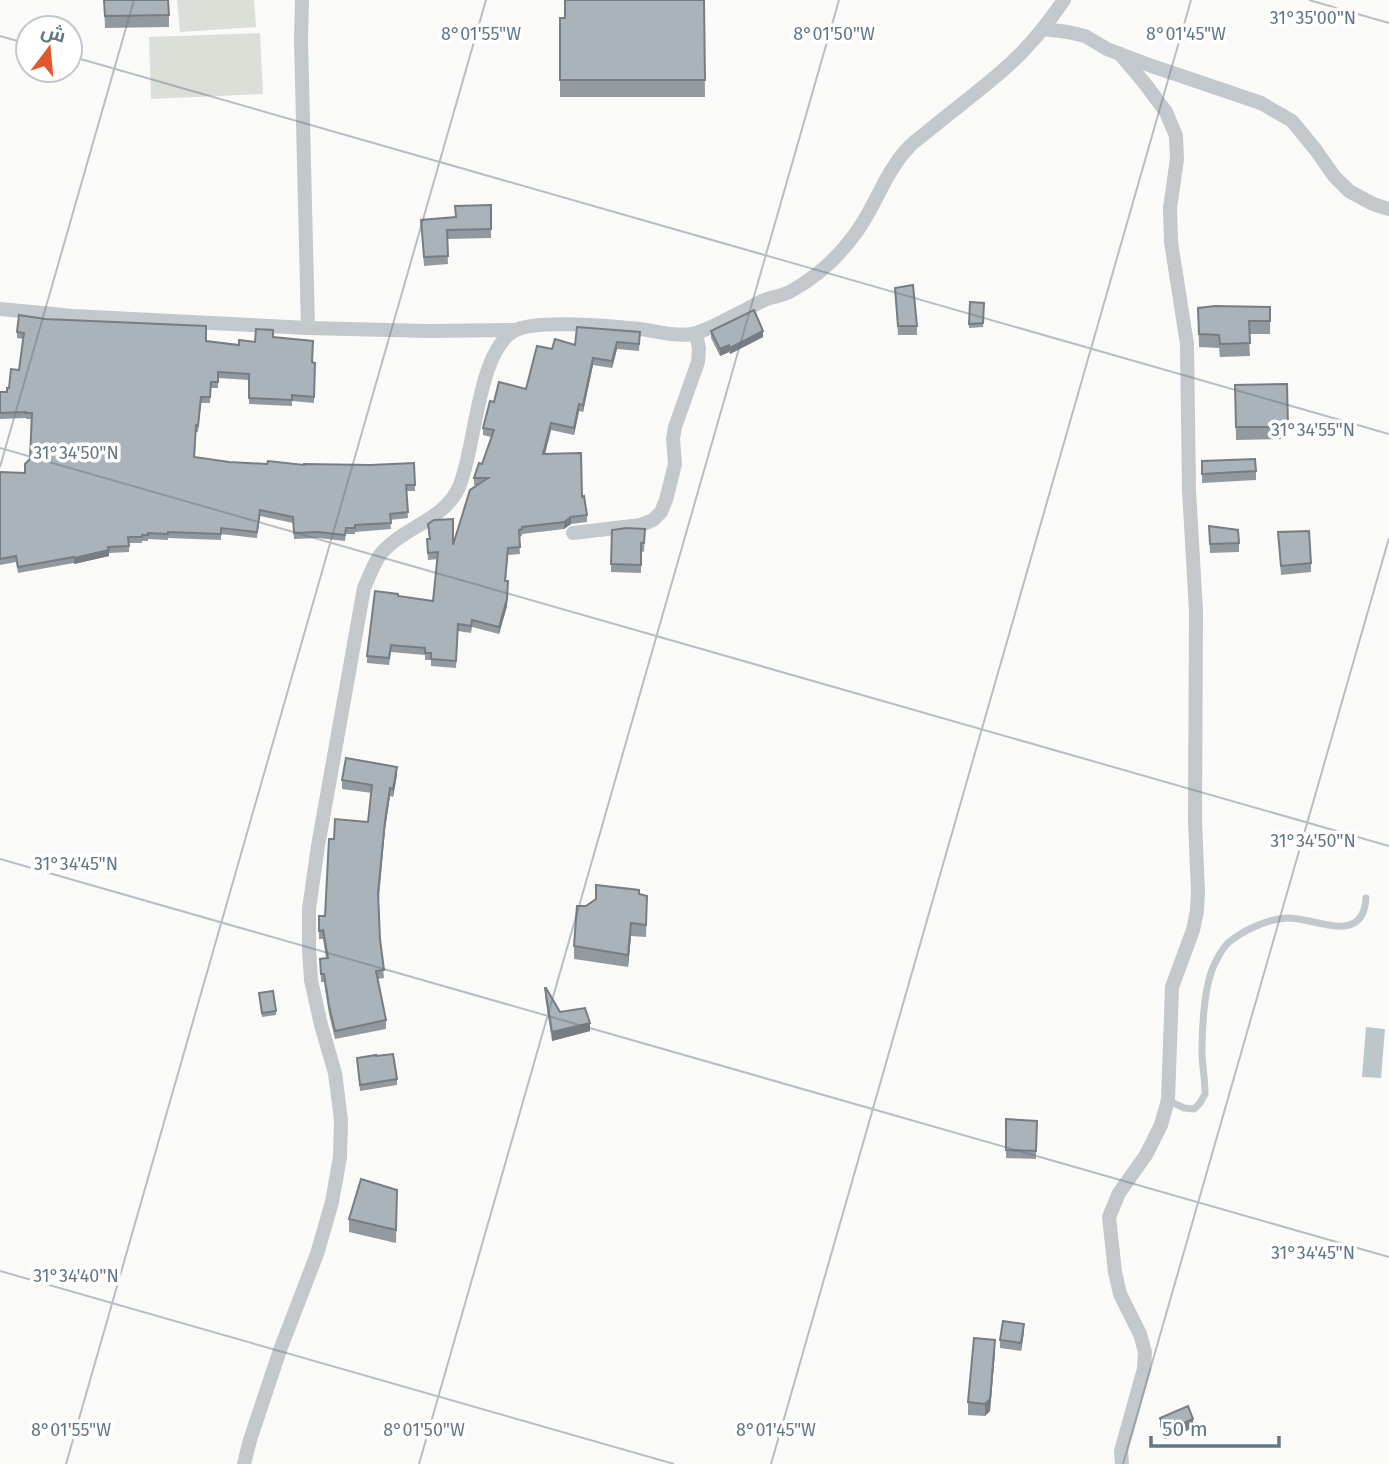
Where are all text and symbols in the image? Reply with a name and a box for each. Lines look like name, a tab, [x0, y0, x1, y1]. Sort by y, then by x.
text: 31°35'00"N	[1270, 7, 1356, 29]
north arrow	[14, 14, 84, 84]
text: ش	[39, 19, 68, 48]
text: 8°01'55"W	[441, 23, 521, 45]
text: 8°01'50"W	[793, 23, 875, 45]
text: 8°01'45"W	[1146, 23, 1226, 45]
text: 31°34'55"N	[1271, 419, 1355, 441]
text: 31°34'50"N	[33, 442, 119, 464]
text: 31°34'50"N	[1270, 830, 1356, 852]
text: 31°34'45"N	[34, 853, 118, 875]
text: 31°34'45"N	[1271, 1242, 1355, 1264]
text: 31°34'40"N	[33, 1265, 119, 1287]
scale bar	[1151, 1404, 1279, 1448]
text: 50 m	[1162, 1416, 1208, 1442]
text: 8°01'55"W	[31, 1419, 111, 1441]
text: 8°01'50"W	[383, 1419, 465, 1441]
text: 8°01'45"W	[736, 1419, 816, 1441]

